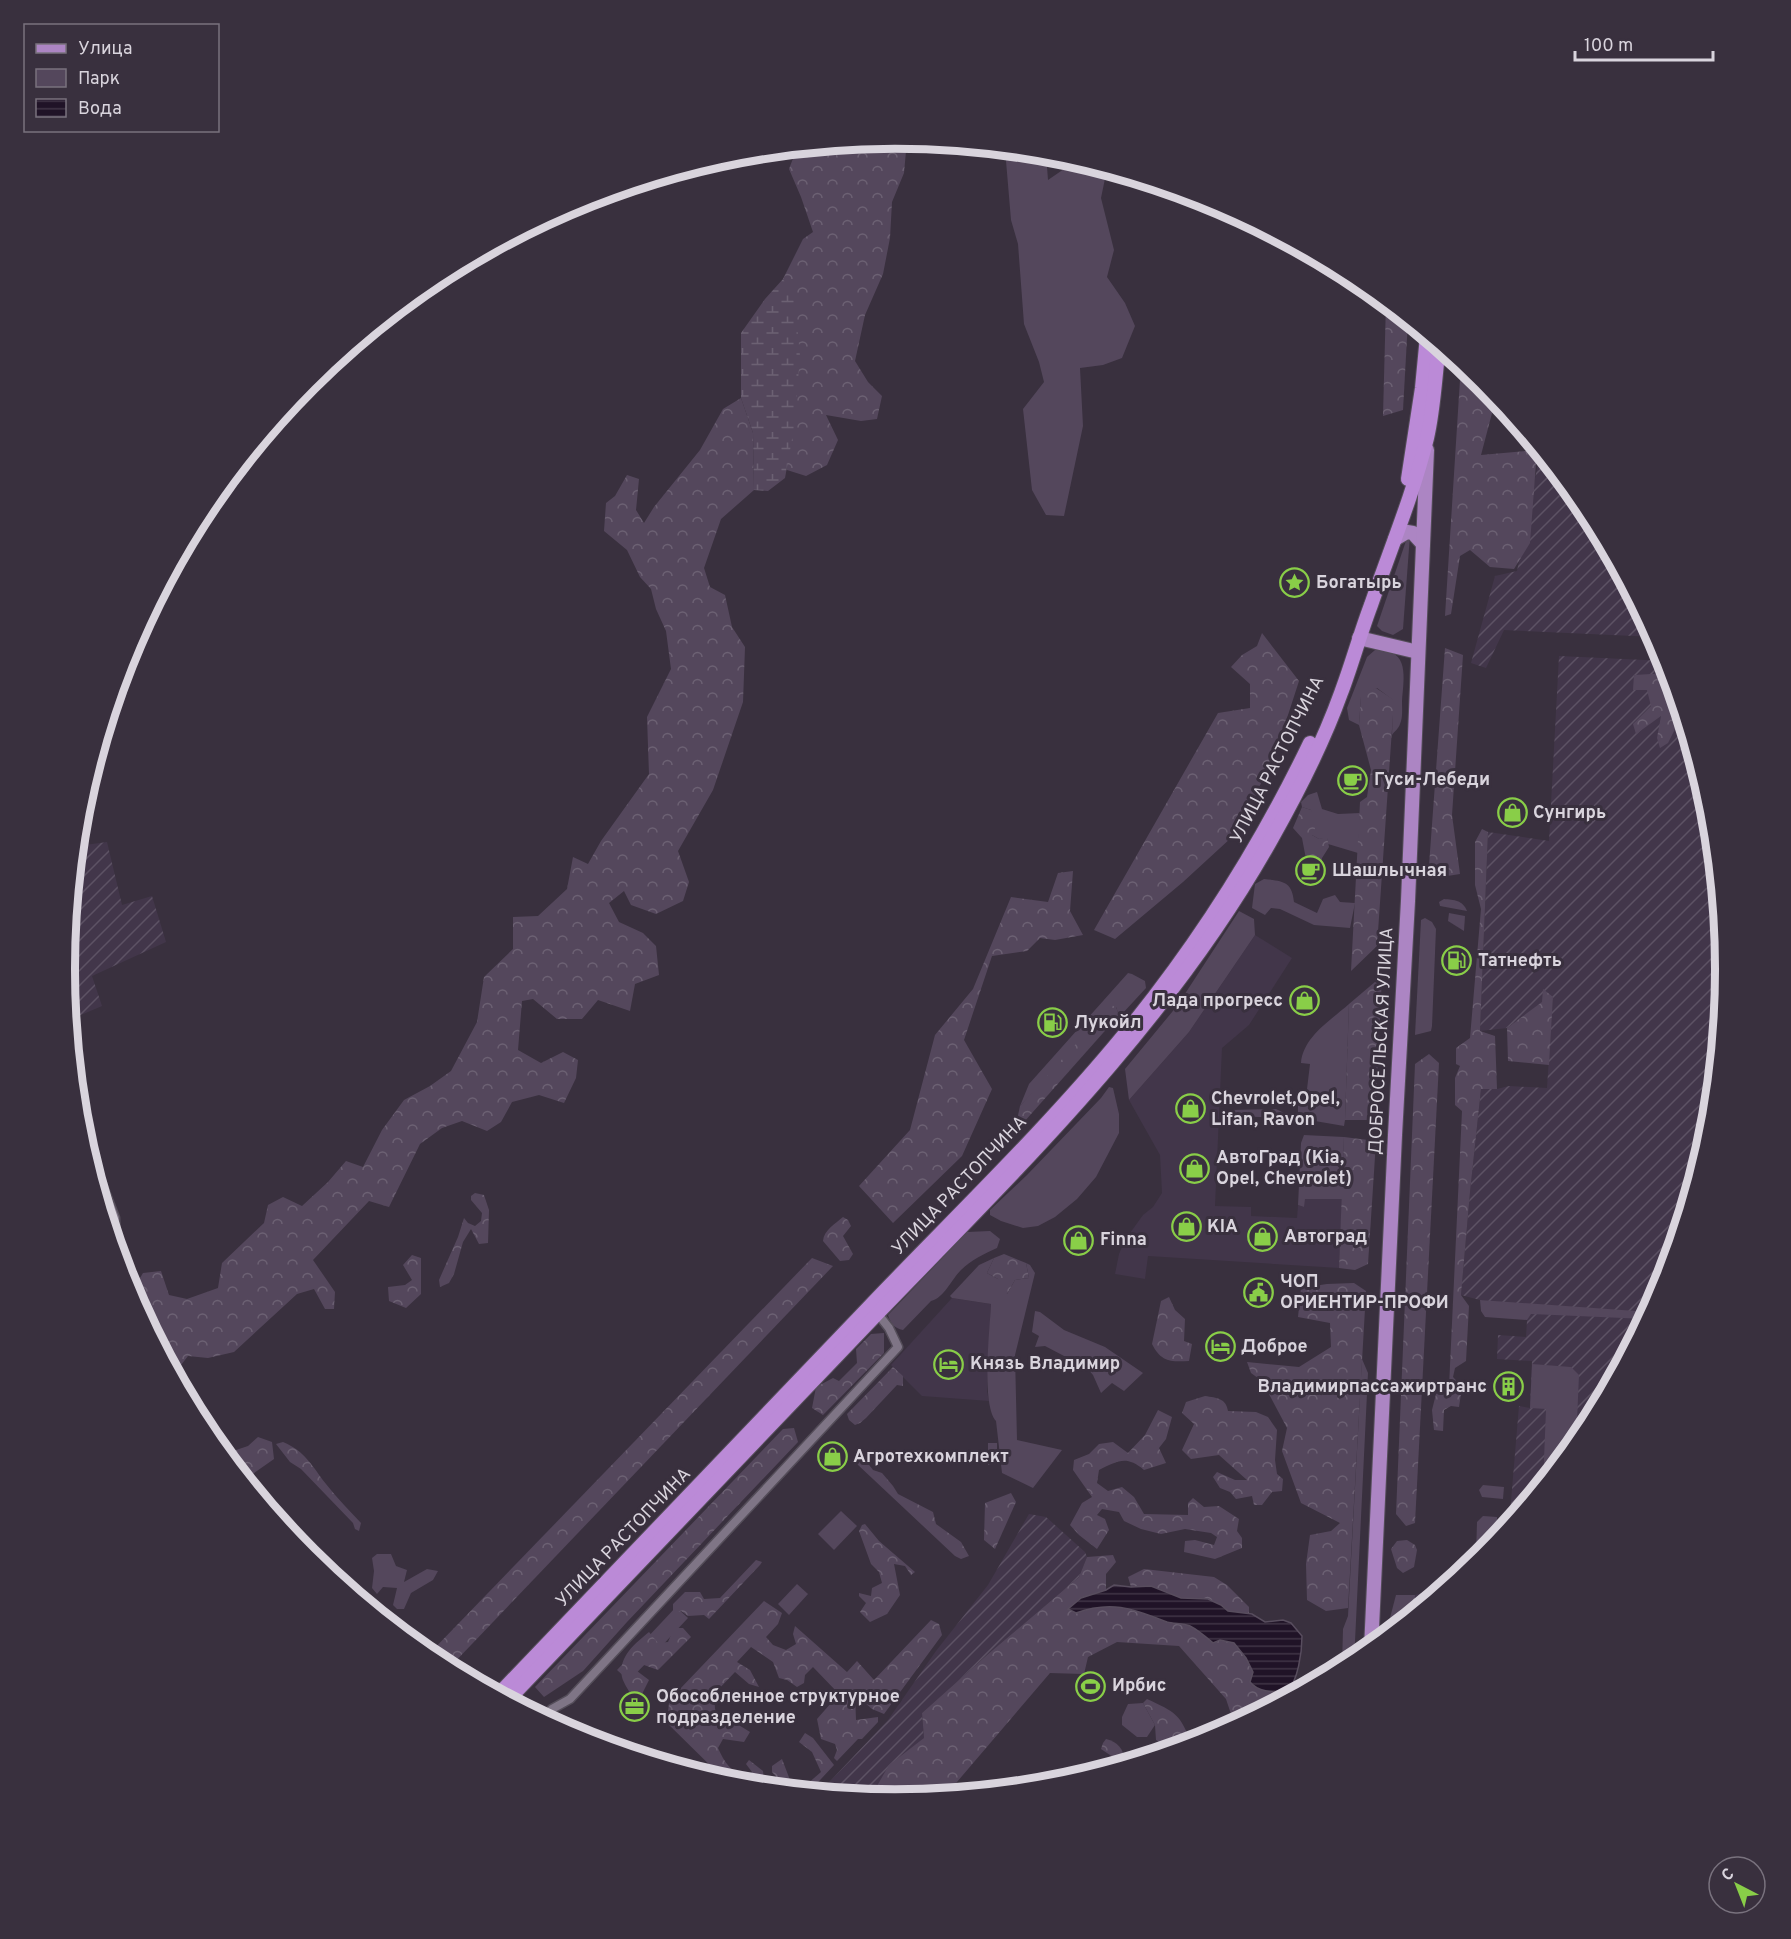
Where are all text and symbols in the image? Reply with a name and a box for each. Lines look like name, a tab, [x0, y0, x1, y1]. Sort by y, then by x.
legend	[24, 24, 219, 132]
scale bar	[1575, 24, 1713, 62]
text: 100 m	[1584, 35, 1633, 58]
text: Улица	[78, 38, 132, 61]
text: Парк	[78, 68, 120, 91]
text: Вода	[78, 98, 122, 121]
place icon: Богатырь	[1279, 567, 1311, 599]
place label: Богатырь	[1316, 572, 1402, 595]
street label: УЛИЦА РАСТОПЧИНА	[1226, 672, 1330, 848]
cafe icon: Гуси-Лебеди	[1337, 764, 1369, 796]
place label: Гуси-Лебеди	[1374, 769, 1490, 792]
shop icon: Сунгирь	[1496, 797, 1528, 829]
place label: Сунгирь	[1533, 802, 1606, 825]
cafe icon: Шашлычная	[1295, 855, 1327, 887]
place label: Шашлычная	[1332, 860, 1447, 883]
street label: ДОБРОСЕЛЬСКАЯ УЛИЦА	[1365, 927, 1399, 1155]
fuel station icon: Татнефть	[1441, 945, 1473, 977]
place label: Татнефть	[1478, 950, 1562, 973]
shop icon: Лада прогресс	[1288, 985, 1320, 1017]
place label: Лада прогресс	[1152, 990, 1283, 1013]
fuel station icon: Лукойл	[1037, 1007, 1069, 1039]
place label: Лукойл	[1074, 1012, 1142, 1035]
place label: Chevrolet,Opel, Lifan, Ravon	[1211, 1088, 1340, 1132]
shop icon: Chevrolet,Opel, Lifan, Ravon	[1174, 1093, 1206, 1125]
street label: УЛИЦА РАСТОПЧИНА	[887, 1111, 1033, 1261]
place label: АвтоГрад (Kia, Opel, Chevrolet)	[1216, 1147, 1352, 1191]
shop icon: АвтоГрад (Kia, Opel, Chevrolet)	[1179, 1152, 1211, 1184]
shop icon: KIA	[1170, 1211, 1202, 1243]
place label: KIA	[1207, 1216, 1238, 1239]
shop icon: Автоград	[1247, 1221, 1279, 1253]
shop icon: Finna	[1063, 1224, 1095, 1256]
place label: Автоград	[1284, 1226, 1367, 1249]
place label: Finna	[1100, 1229, 1147, 1252]
place label: ЧОП ОРИЕНТИР-ПРОФИ	[1280, 1271, 1449, 1315]
public building icon: ЧОП ОРИЕНТИР-ПРОФИ	[1243, 1276, 1275, 1308]
hotel icon: Доброе	[1204, 1331, 1236, 1363]
place label: Доброе	[1241, 1336, 1308, 1359]
hotel icon: Князь Владимир	[933, 1348, 965, 1380]
place label: Князь Владимир	[970, 1353, 1120, 1376]
building icon: Владимирпассажиртранс	[1492, 1371, 1524, 1403]
place label: Владимирпассажиртранс	[1258, 1376, 1487, 1399]
shop icon: Агротехкомплект	[816, 1441, 848, 1473]
place label: Агротехкомплект	[853, 1446, 1009, 1469]
street label: УЛИЦА РАСТОПЧИНА	[551, 1463, 697, 1613]
sports icon: Ирбис	[1075, 1670, 1107, 1702]
place label: Ирбис	[1112, 1675, 1166, 1698]
place label: Обособленное структурное подразделение	[656, 1686, 900, 1730]
office icon: Обособленное структурное подразделение	[619, 1691, 651, 1723]
north arrow	[1707, 1855, 1767, 1915]
text: С	[1718, 1864, 1739, 1886]

